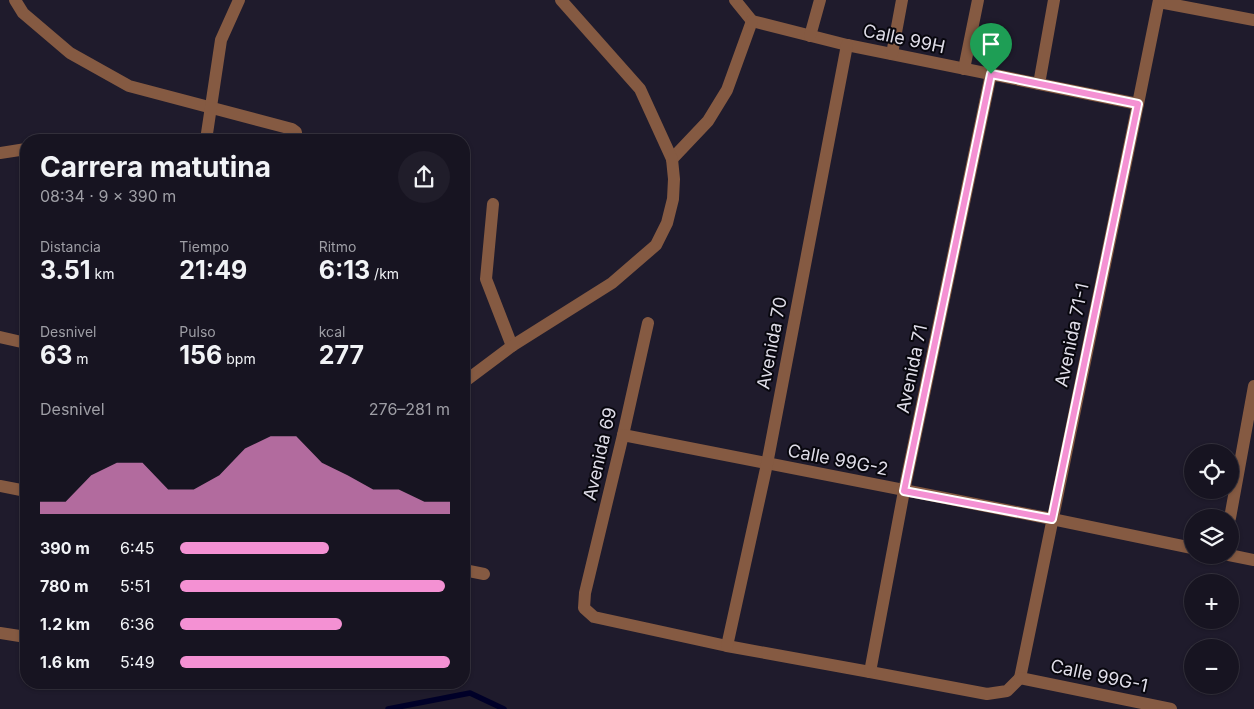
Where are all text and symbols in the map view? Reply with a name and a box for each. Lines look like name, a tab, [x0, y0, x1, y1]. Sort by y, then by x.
street label: Calle 99H	[861, 20, 947, 57]
pin	[970, 23, 1012, 74]
icon: arrive	[977, 30, 1005, 58]
text: Carrera matutina	[40, 150, 271, 184]
button: share	[398, 151, 450, 203]
text: 08:34 · 9 × 390 m	[40, 186, 176, 206]
text: Distancia	[40, 238, 101, 255]
text: Tiempo	[179, 238, 229, 255]
text: Ritmo	[319, 238, 356, 255]
text: 3.51	[40, 255, 91, 285]
text: 21:49	[179, 255, 247, 285]
text: 6:13	[319, 255, 370, 285]
text: km	[91, 265, 114, 282]
text: /km	[370, 265, 399, 282]
street label: Avenida 71-1	[1050, 281, 1093, 389]
street label: Avenida 70	[752, 295, 791, 391]
text: Desnivel	[40, 323, 96, 340]
text: Pulso	[179, 323, 216, 340]
text: kcal	[319, 323, 345, 340]
street label: Avenida 71	[892, 323, 931, 415]
text: 63	[40, 340, 72, 370]
text: 156	[179, 340, 222, 370]
text: 277	[319, 340, 364, 370]
text: m	[72, 350, 89, 367]
text: bpm	[222, 350, 256, 367]
text: Desnivel	[40, 399, 105, 419]
text: 276–281 m	[369, 399, 450, 419]
street label: Avenida 69	[579, 405, 620, 503]
street label: Calle 99G-2	[786, 439, 890, 480]
map controls	[1184, 444, 1239, 694]
button: locate	[1184, 444, 1239, 499]
button: layers	[1184, 509, 1239, 564]
text: 390 m	[40, 538, 90, 558]
text: 6:45	[120, 538, 155, 558]
button: +	[1184, 574, 1239, 629]
text: 780 m	[40, 576, 89, 596]
text: 5:51	[120, 576, 151, 596]
text: 1.2 km	[40, 614, 90, 634]
text: 6:36	[120, 614, 154, 634]
button: −	[1184, 639, 1239, 694]
text: 1.6 km	[40, 652, 90, 672]
text: 5:49	[120, 652, 155, 672]
street label: Calle 99G-1	[1049, 655, 1150, 696]

